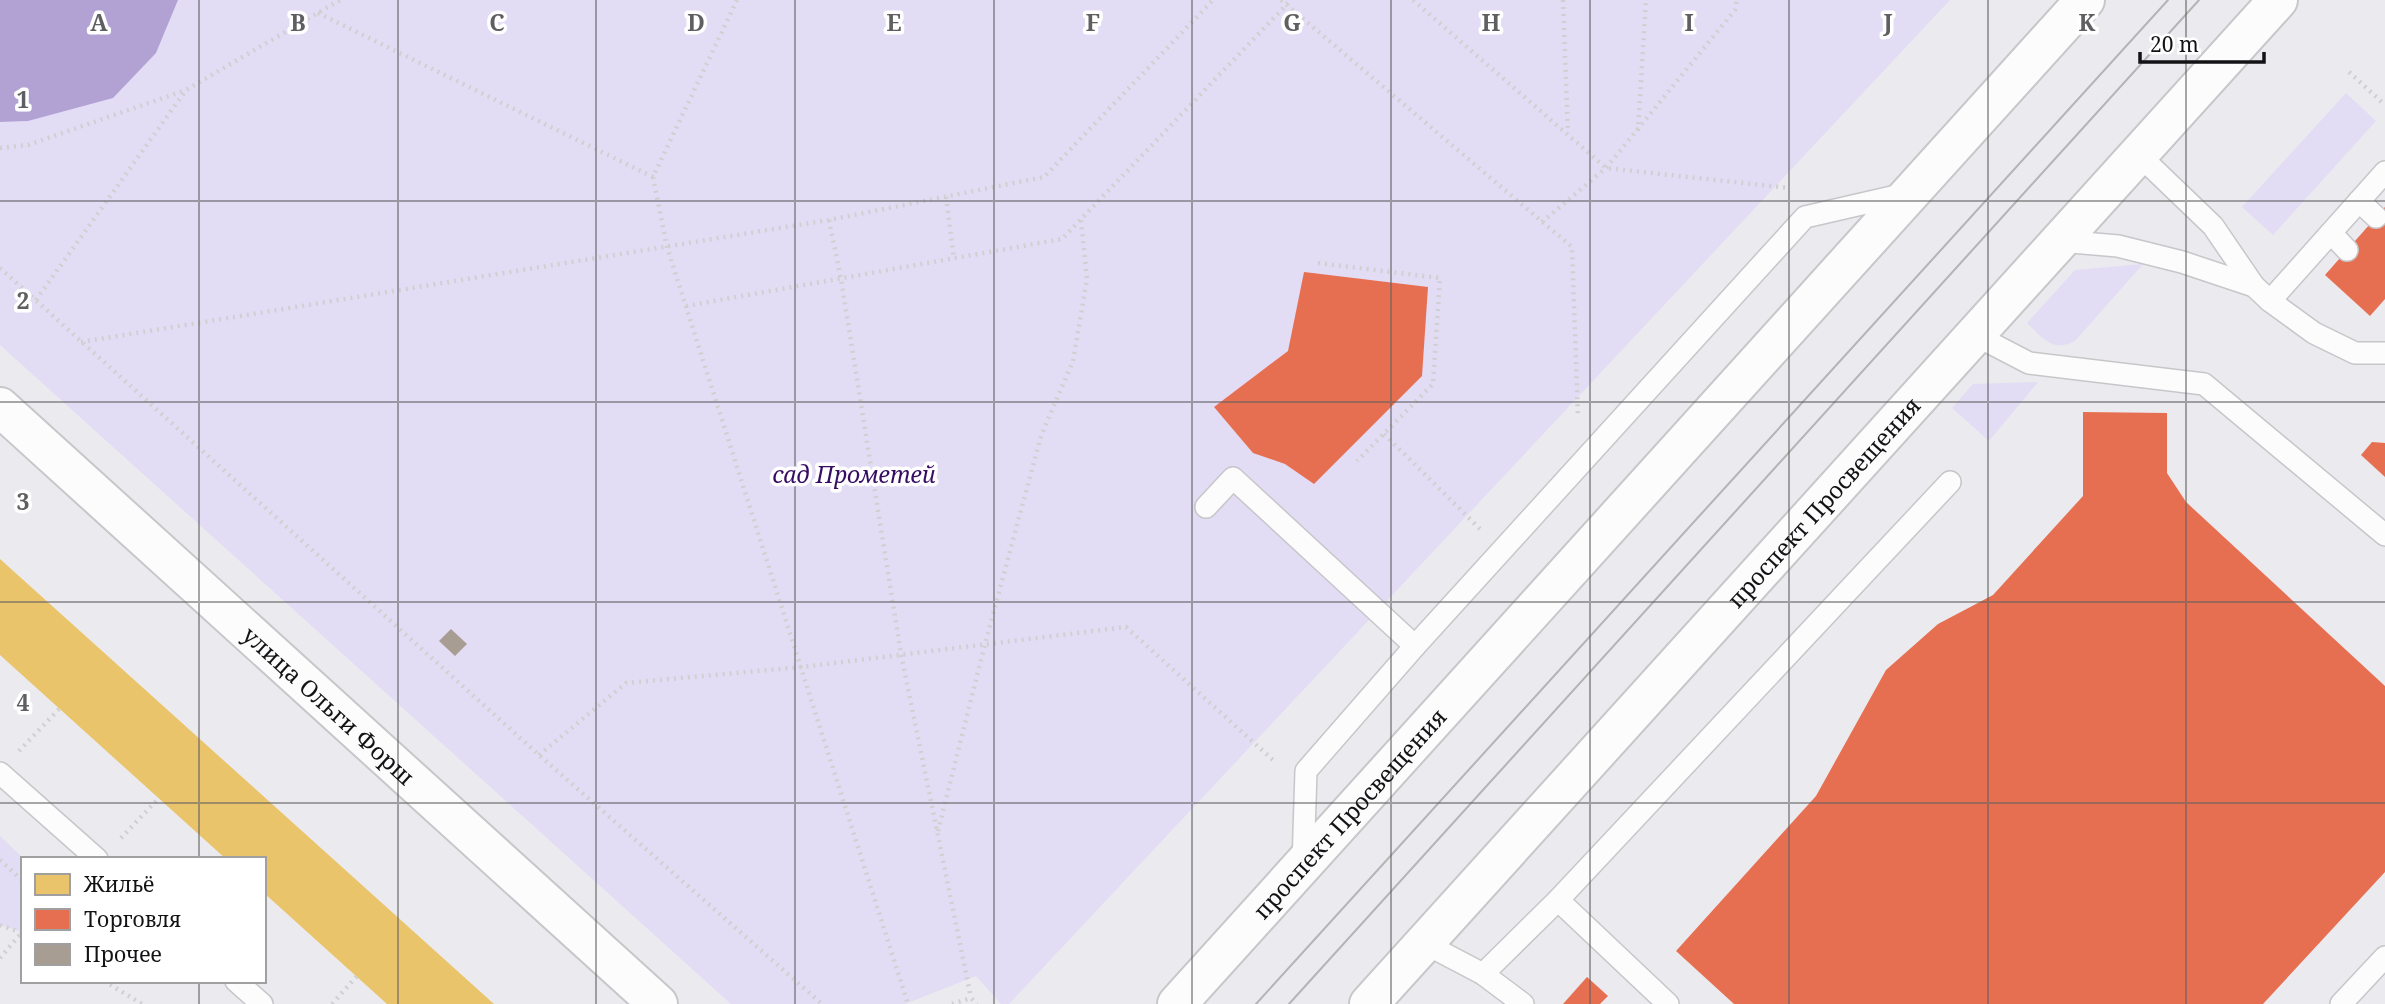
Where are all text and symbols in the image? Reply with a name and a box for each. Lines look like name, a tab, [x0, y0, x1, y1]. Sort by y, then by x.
text: A	[90, 6, 108, 38]
text: B	[290, 6, 306, 38]
text: C	[489, 6, 505, 38]
text: D	[687, 6, 705, 38]
text: E	[886, 6, 902, 38]
text: F	[1086, 6, 1100, 38]
text: G	[1283, 6, 1301, 38]
text: H	[1482, 6, 1501, 38]
text: I	[1684, 6, 1694, 38]
text: J	[1882, 6, 1893, 38]
text: K	[2079, 6, 2096, 38]
scale bar	[2140, 21, 2264, 65]
text: 20 m	[2150, 30, 2199, 58]
text: 1	[17, 83, 30, 115]
text: 2	[17, 284, 30, 316]
street label: проспект Просвещения	[1719, 390, 1927, 615]
park label: сад Прометей	[772, 458, 936, 490]
text: 3	[17, 485, 30, 517]
street label: улица Ольги Форш	[236, 619, 422, 792]
text: 4	[17, 686, 30, 718]
street label: проспект Просвещения	[1246, 701, 1453, 926]
legend	[21, 857, 266, 983]
text: Жильё	[83, 870, 154, 898]
text: Торговля	[84, 905, 181, 933]
text: Прочее	[84, 940, 162, 968]

